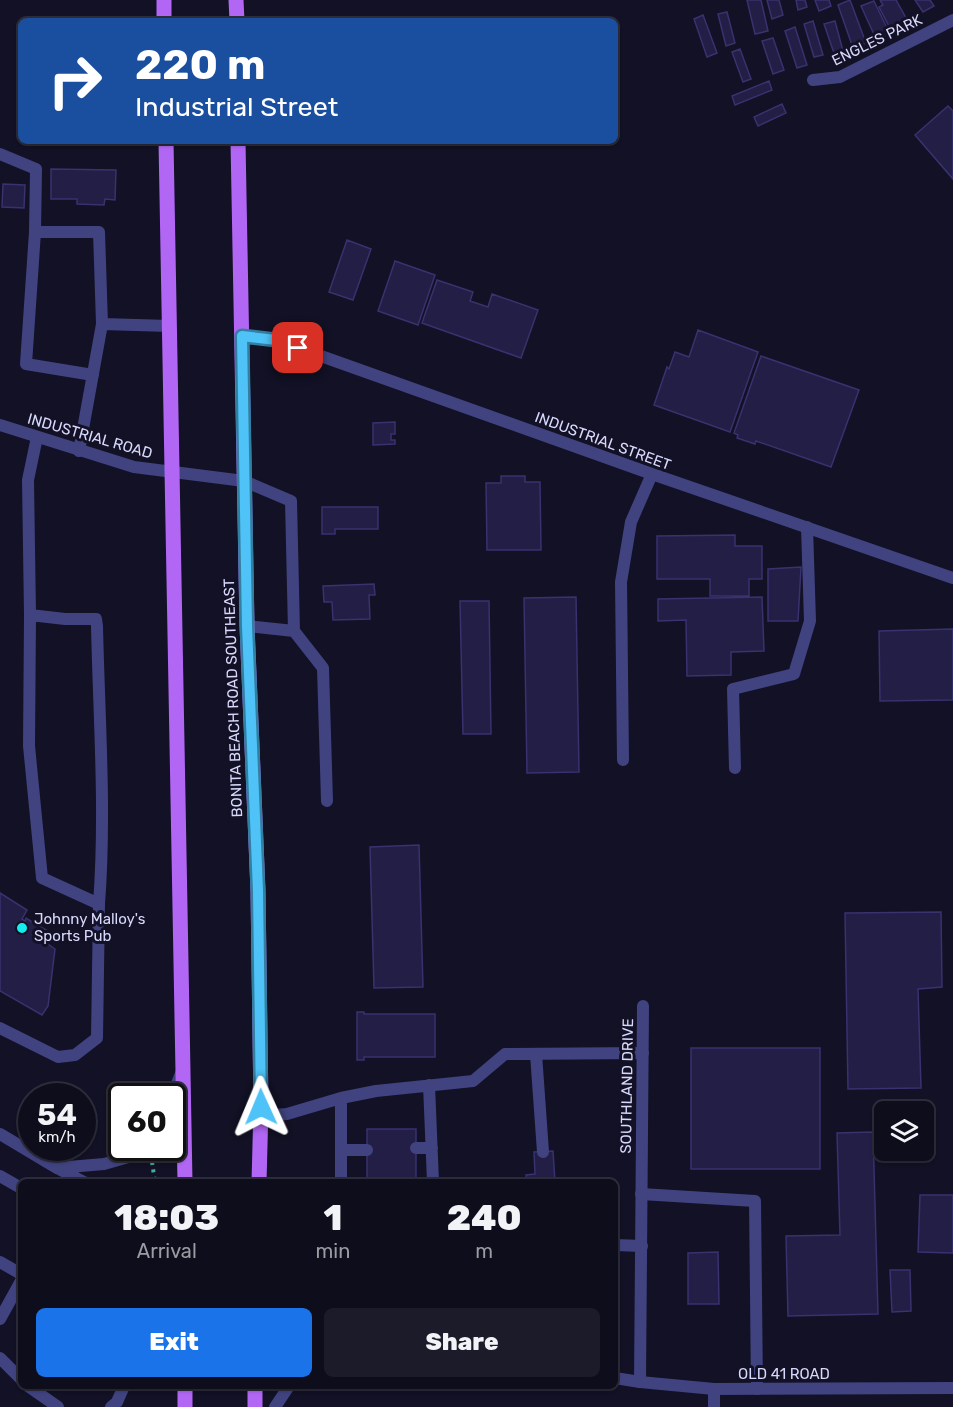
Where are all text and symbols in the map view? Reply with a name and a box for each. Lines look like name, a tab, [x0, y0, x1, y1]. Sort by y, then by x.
street label: ENGLES PARK	[829, 10, 925, 70]
text: 220 m	[135, 40, 266, 90]
icon: right	[36, 42, 114, 120]
text: Industrial Street	[135, 91, 338, 123]
pin	[272, 322, 323, 373]
icon: arrive	[281, 331, 314, 364]
street label: INDUSTRIAL STREET	[532, 408, 674, 474]
street label: INDUSTRIAL ROAD	[25, 410, 155, 462]
street label: BONITA BEACH ROAD SOUTHEAST	[220, 578, 246, 818]
place label: Johnny Malloy's Sports Pub	[34, 910, 146, 945]
marker: Johnny Malloy's Sports Pub	[15, 921, 29, 935]
street label: SOUTHLAND DRIVE	[617, 1018, 637, 1154]
position arrow	[229, 1075, 293, 1139]
speed limit sign: 60	[108, 1083, 186, 1161]
text: 54	[37, 1097, 77, 1133]
map controls	[874, 1101, 934, 1161]
button: layers	[874, 1101, 934, 1161]
text: km/h	[38, 1128, 76, 1146]
text: 18:03	[114, 1196, 219, 1239]
text: 1	[323, 1196, 342, 1239]
text: 240	[447, 1196, 522, 1239]
text: Arrival	[137, 1239, 197, 1263]
text: min	[316, 1239, 350, 1263]
text: m	[475, 1239, 493, 1263]
button: Exit	[36, 1308, 312, 1377]
button: Share	[324, 1308, 600, 1377]
street label: OLD 41 ROAD	[738, 1365, 830, 1383]

